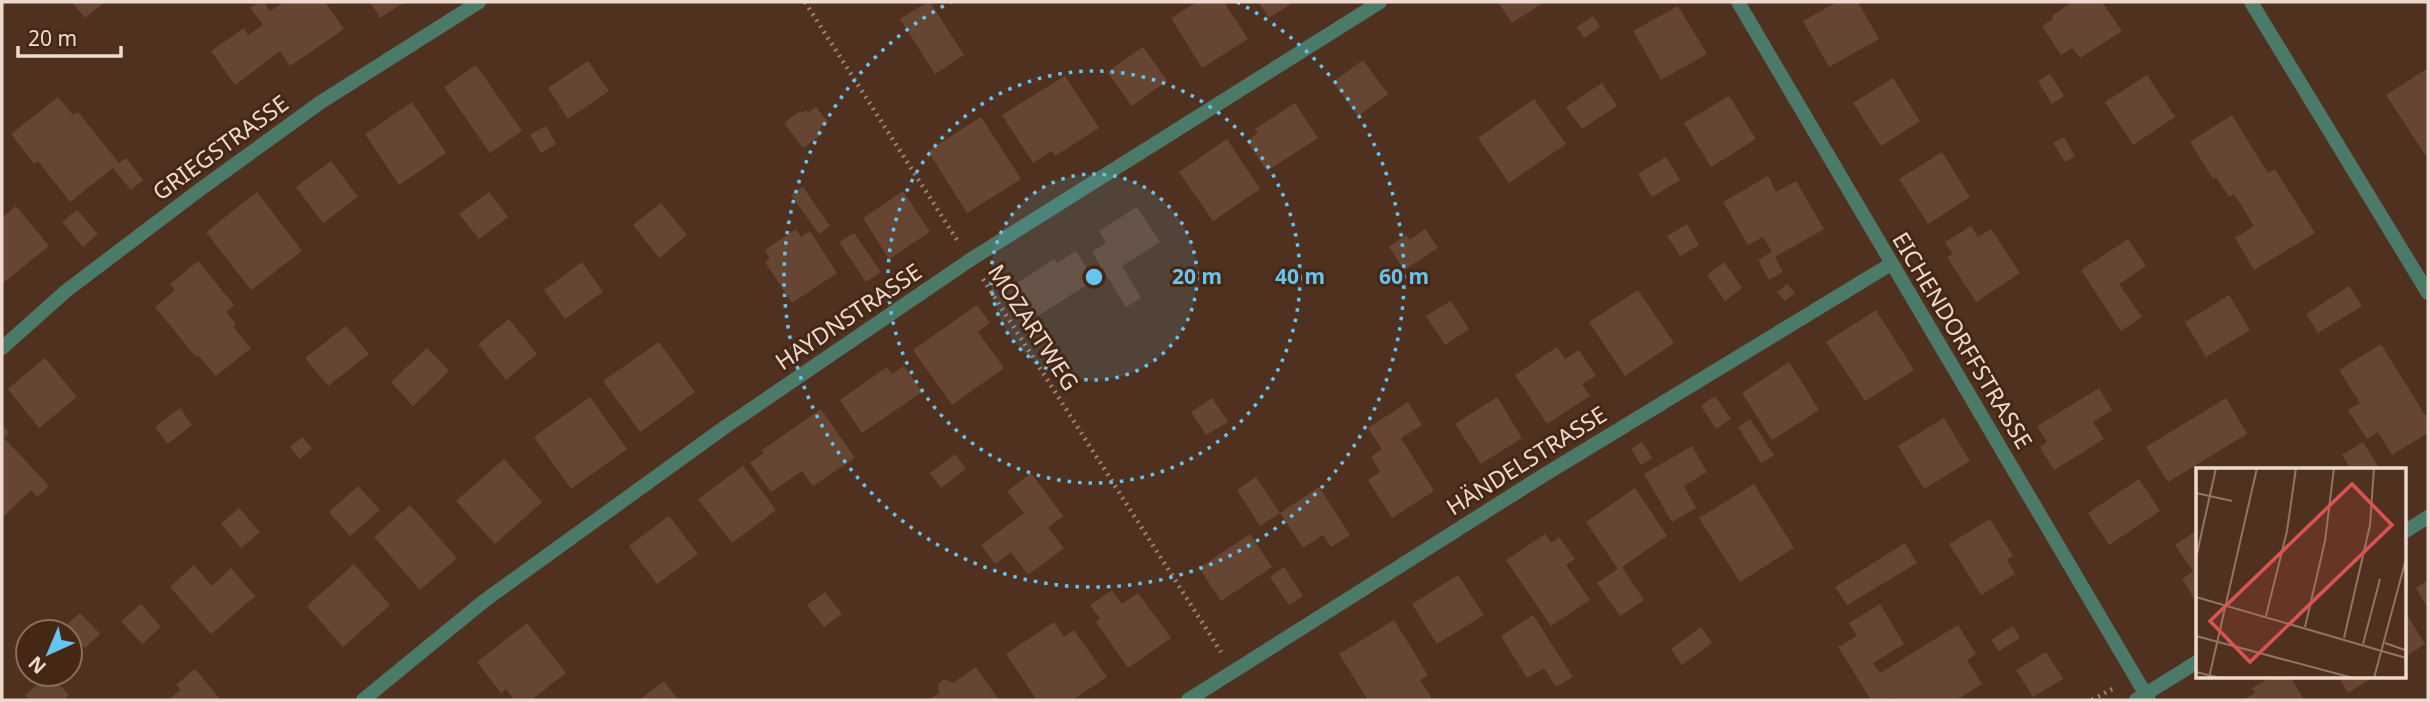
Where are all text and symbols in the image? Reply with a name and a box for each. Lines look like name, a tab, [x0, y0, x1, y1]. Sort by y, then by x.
scale bar	[18, 14, 121, 58]
text: 20 m	[28, 24, 77, 52]
street label: GRIEGSTRASSE	[146, 87, 294, 207]
street label: EICHENDORFFSTRASSE	[1885, 226, 2041, 454]
street label: HAYDNSTRASSE	[769, 255, 927, 377]
street label: MOZARTWEG	[981, 258, 1087, 396]
text: 20 m	[1172, 262, 1222, 290]
text: 40 m	[1275, 262, 1325, 290]
text: 60 m	[1379, 262, 1429, 290]
centre of rings	[1082, 265, 1106, 289]
street label: HÄNDELSTRASSE	[1440, 398, 1612, 522]
inset map	[2196, 468, 2406, 678]
north arrow	[14, 618, 84, 688]
text: N	[23, 651, 52, 680]

